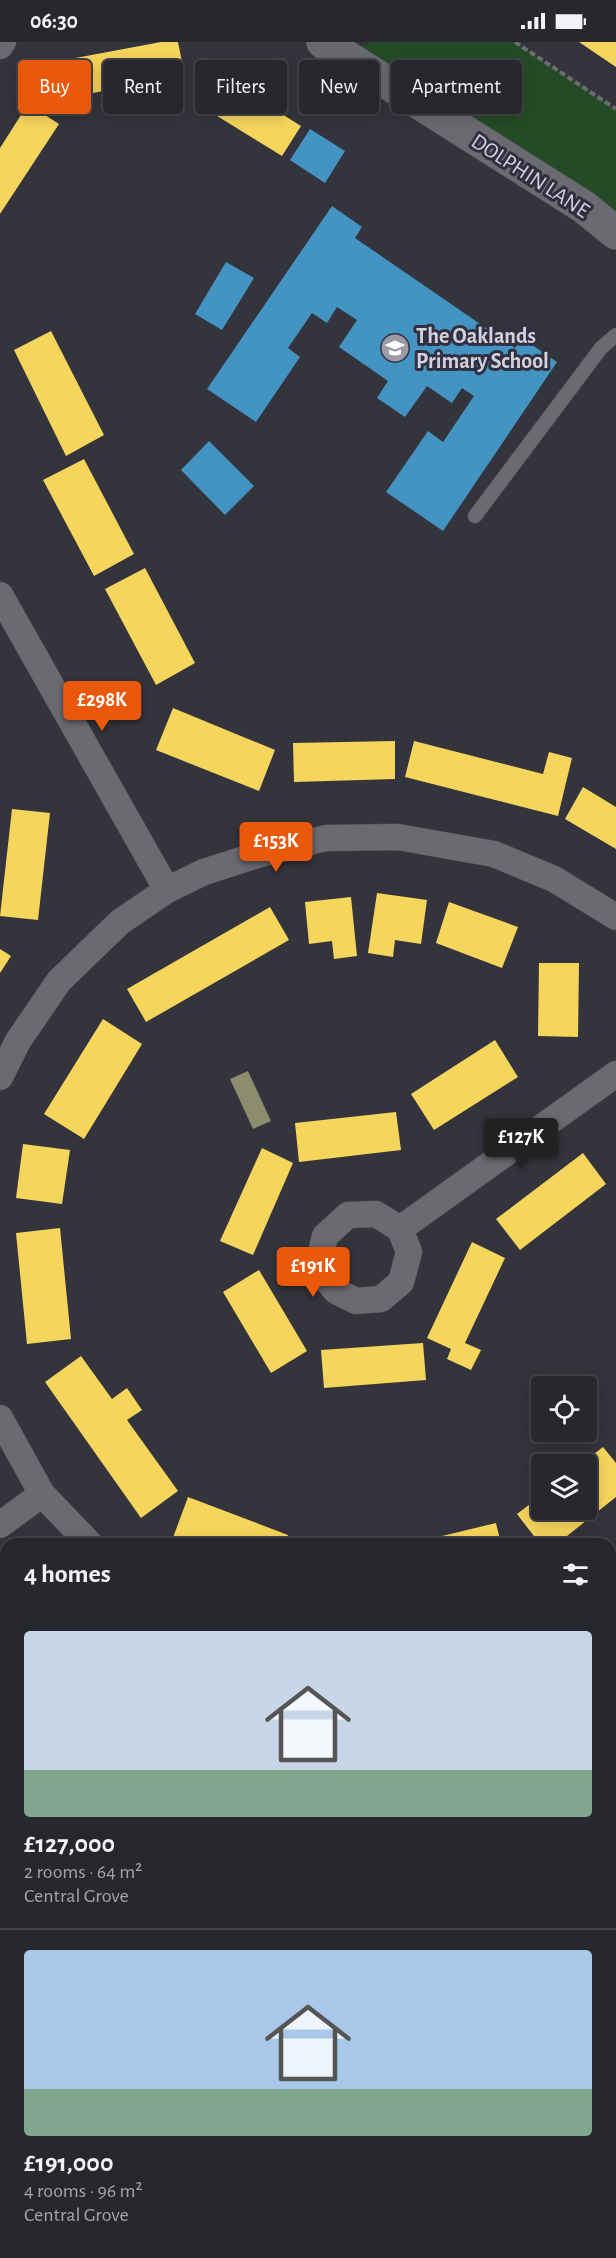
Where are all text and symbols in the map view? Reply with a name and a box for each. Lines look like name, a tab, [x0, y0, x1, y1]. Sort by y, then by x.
text: 06:30	[30, 10, 78, 32]
chip: Buy	[18, 60, 91, 114]
chip: Rent	[103, 60, 183, 114]
chip: Filters	[195, 60, 287, 114]
chip: New	[299, 60, 379, 114]
chip: Apartment	[391, 60, 522, 114]
street label: DOLPHIN LANE	[467, 130, 594, 222]
place label: The Oaklands Primary School	[416, 325, 549, 373]
school or university icon: The Oaklands Primary School	[379, 332, 411, 364]
pin: £298K	[60, 681, 144, 732]
text: £298K	[77, 690, 127, 710]
pin: £153K	[234, 822, 318, 873]
text: £153K	[253, 831, 299, 851]
pin: £127K	[479, 1118, 563, 1169]
text: £127K	[498, 1127, 544, 1147]
pin: £191K	[271, 1247, 355, 1298]
text: £191K	[291, 1256, 335, 1276]
map controls	[531, 1376, 597, 1520]
button: locate	[531, 1376, 597, 1442]
button: layers	[531, 1454, 597, 1520]
icon: filters	[559, 1558, 592, 1591]
text: 4 homes	[24, 1561, 111, 1587]
icon: home	[254, 1670, 362, 1778]
text: £127,000	[24, 1831, 115, 1857]
text: 2 rooms · 64 m²	[24, 1862, 142, 1882]
text: Central Grove	[24, 1886, 129, 1906]
icon: home	[254, 1989, 362, 2097]
text: £191,000	[24, 2150, 113, 2176]
text: 4 rooms · 96 m²	[24, 2181, 142, 2201]
text: Central Grove	[24, 2205, 129, 2225]

